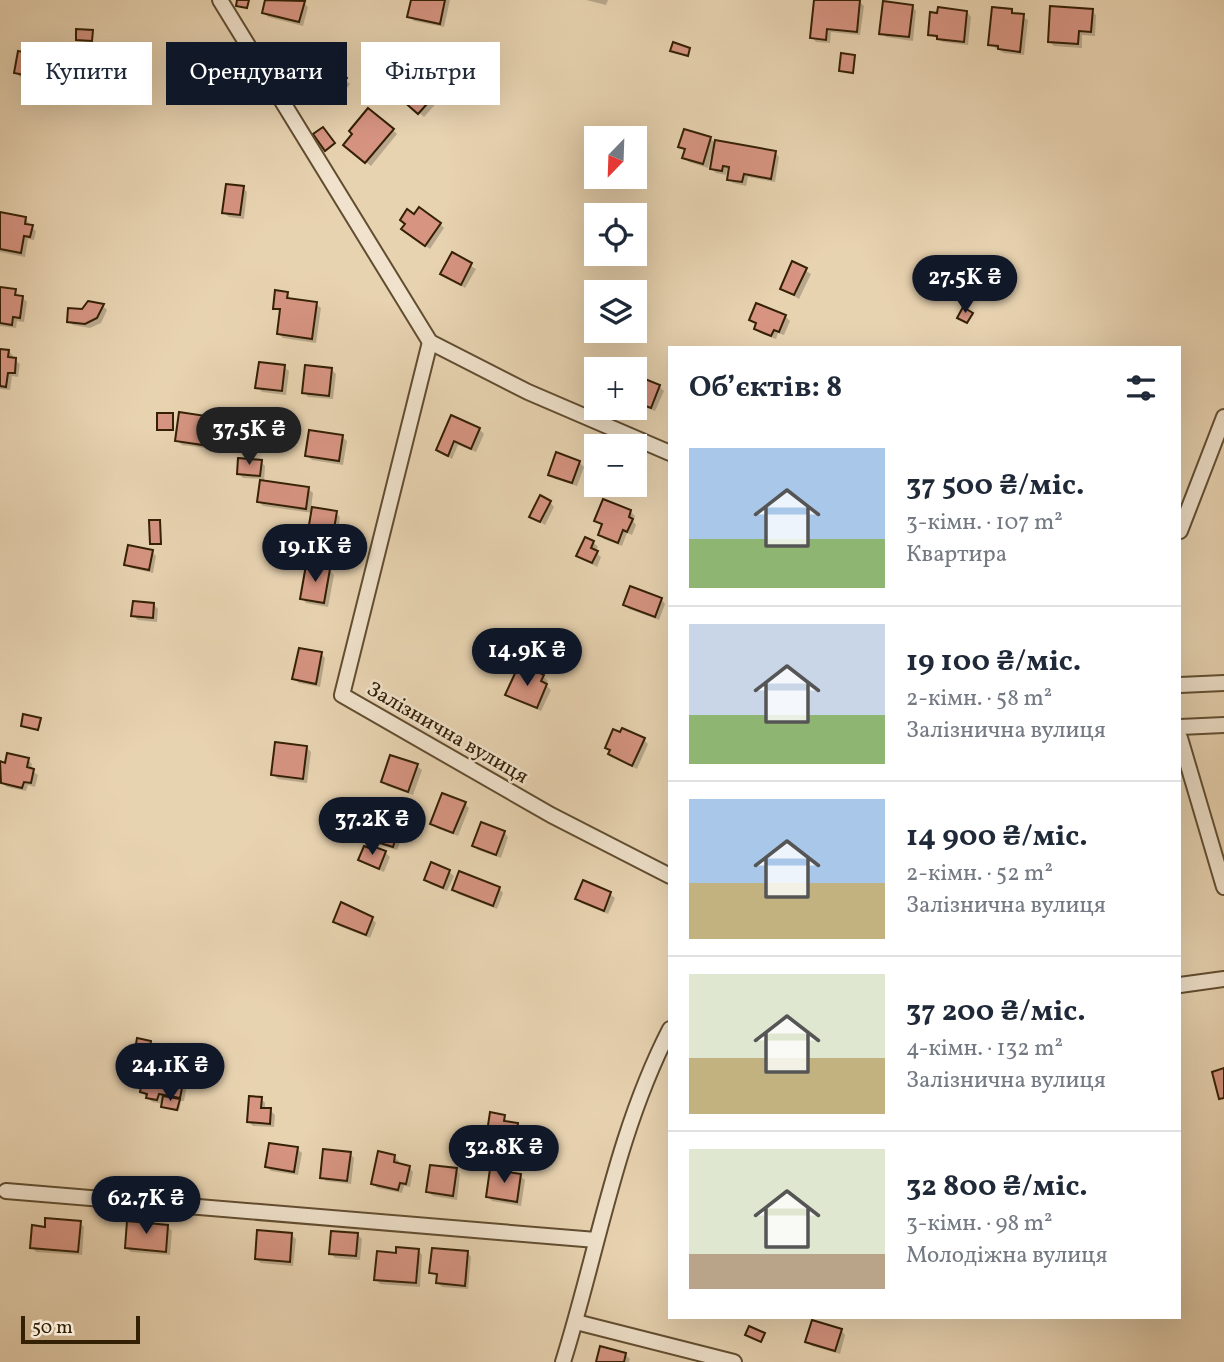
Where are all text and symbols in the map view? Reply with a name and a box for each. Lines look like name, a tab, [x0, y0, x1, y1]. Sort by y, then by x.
chip: Купити	[21, 42, 152, 105]
chip: Орендувати	[166, 42, 347, 105]
chip: Фільтри	[361, 42, 500, 105]
north arrow	[584, 126, 648, 189]
map controls	[584, 126, 647, 497]
button: locate	[584, 203, 647, 266]
pin: 27.5K ₴	[900, 256, 1030, 315]
text: 27.5K ₴	[928, 262, 1002, 294]
button: layers	[584, 280, 647, 343]
button: +	[584, 357, 647, 420]
text: Об’єктів: 8	[689, 367, 842, 409]
icon: filters	[1122, 369, 1160, 407]
pin: 37.5K ₴	[184, 407, 314, 467]
text: 37.5K ₴	[212, 414, 286, 446]
button: −	[584, 434, 647, 497]
text: 37 500 ₴/міс.	[906, 465, 1084, 507]
icon: home	[745, 476, 829, 560]
text: 3-кімн. · 107 m²	[906, 507, 1063, 539]
pin: 19.1K ₴	[250, 524, 380, 584]
text: 19.1K ₴	[278, 531, 352, 563]
text: Квартира	[906, 539, 1007, 571]
pin: 14.9K ₴	[462, 628, 592, 688]
text: 14.9K ₴	[488, 635, 566, 667]
text: 19 100 ₴/міс.	[906, 641, 1081, 683]
icon: home	[745, 652, 829, 736]
street label: Залізнична вулиця	[361, 675, 534, 791]
text: 2-кімн. · 58 m²	[906, 683, 1052, 715]
text: Залізнична вулиця	[906, 715, 1106, 747]
pin: 37.2K ₴	[307, 798, 437, 857]
text: 37.2K ₴	[335, 804, 409, 836]
text: 14 900 ₴/міс.	[906, 816, 1088, 858]
icon: home	[745, 827, 829, 911]
text: 2-кімн. · 52 m²	[906, 858, 1053, 890]
text: Залізнична вулиця	[906, 890, 1106, 922]
text: 37 200 ₴/міс.	[906, 991, 1086, 1033]
icon: home	[745, 1002, 829, 1086]
text: 4-кімн. · 132 m²	[906, 1033, 1063, 1065]
pin: 24.1K ₴	[105, 1044, 235, 1103]
text: 24.1K ₴	[131, 1050, 209, 1082]
text: Залізнична вулиця	[906, 1065, 1106, 1097]
pin: 32.8K ₴	[439, 1126, 569, 1185]
text: 32.8K ₴	[465, 1132, 543, 1164]
text: 32 800 ₴/міс.	[906, 1166, 1088, 1208]
pin: 62.7K ₴	[81, 1176, 211, 1236]
icon: home	[745, 1177, 829, 1261]
text: 62.7K ₴	[107, 1183, 185, 1215]
text: 3-кімн. · 98 m²	[906, 1208, 1053, 1240]
text: Молодіжна вулиця	[906, 1240, 1108, 1272]
scale bar	[21, 1313, 140, 1345]
text: 50 m	[32, 1315, 73, 1341]

